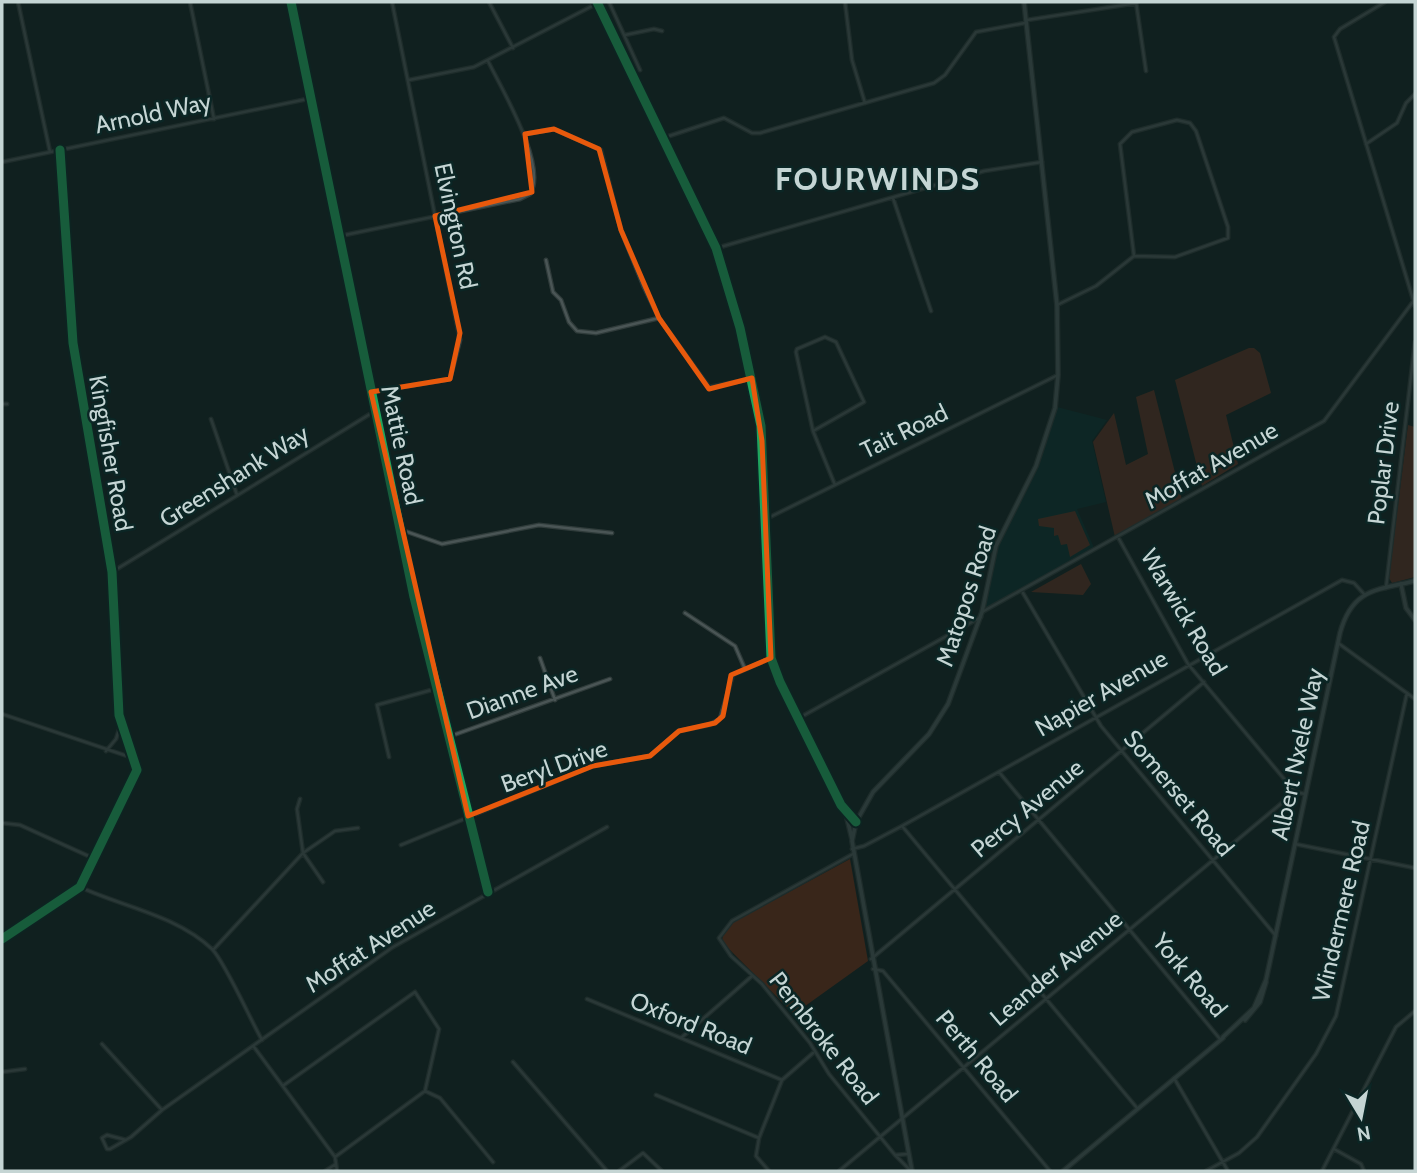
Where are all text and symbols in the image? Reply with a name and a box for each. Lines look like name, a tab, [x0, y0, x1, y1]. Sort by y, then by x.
street label: Arnold Way	[92, 87, 214, 139]
district label: FOURWINDS	[775, 159, 981, 198]
street label: Elvington Rd	[428, 160, 484, 292]
street label: Kingfisher Road	[83, 373, 139, 533]
street label: Mattie Road	[375, 382, 429, 508]
street label: Tait Road	[856, 397, 952, 465]
street label: Poplar Drive	[1361, 400, 1405, 526]
street label: Moffat Avenue	[1139, 415, 1283, 515]
street label: Greenshank Way	[154, 419, 314, 533]
street label: Matopos Road	[930, 522, 1002, 670]
street label: Warwick Road	[1135, 543, 1233, 681]
street label: Napier Avenue	[1030, 643, 1172, 743]
street label: Dianne Ave	[462, 658, 582, 726]
street label: Albert Nxele Way	[1265, 665, 1329, 843]
street label: Somerset Road	[1118, 724, 1240, 862]
street label: Beryl Drive	[497, 733, 611, 799]
street label: Percy Avenue	[965, 753, 1089, 863]
street label: Windermere Road	[1306, 818, 1376, 1004]
street label: Moffat Avenue	[300, 893, 440, 999]
street label: Leander Avenue	[984, 904, 1128, 1032]
street label: York Road	[1146, 926, 1233, 1023]
street label: Pembroke Road	[763, 966, 885, 1110]
street label: Oxford Road	[626, 985, 756, 1061]
street label: Perth Road	[930, 1004, 1024, 1108]
north arrow	[1326, 1082, 1396, 1152]
text: N	[1355, 1121, 1372, 1146]

